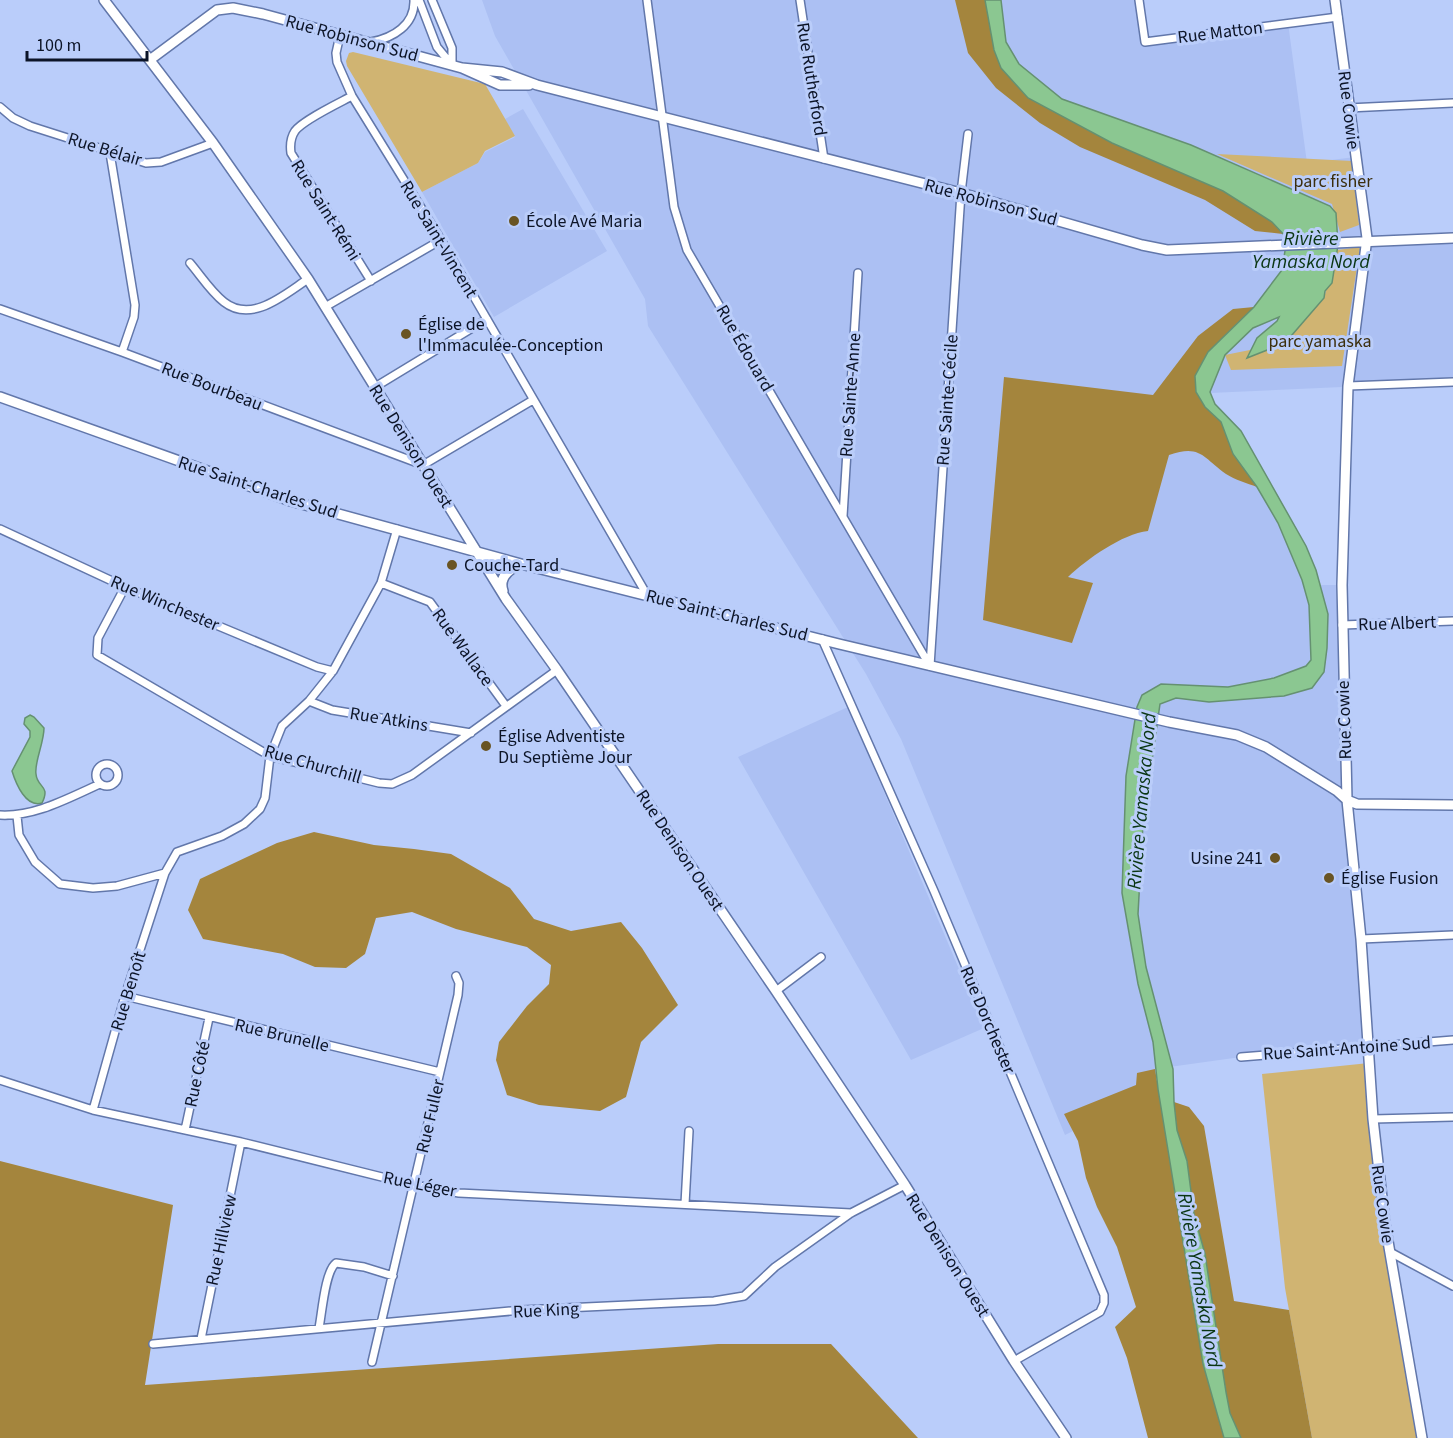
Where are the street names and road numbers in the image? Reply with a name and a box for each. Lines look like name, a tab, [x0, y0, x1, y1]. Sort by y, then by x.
street label: Rue Robinson Sud	[283, 9, 421, 68]
street label: Rue Matton	[1176, 15, 1264, 50]
street label: Rue Rutherford	[790, 21, 833, 138]
street label: Rue Cowie	[1331, 69, 1366, 151]
street label: Rue Bélair	[65, 126, 146, 173]
street label: Rue Saint-Rémi	[284, 155, 367, 266]
street label: Rue Robinson Sud	[922, 173, 1060, 232]
street label: Rue Saint-Vincent	[394, 176, 483, 303]
street label: Rue Édouard	[710, 300, 780, 396]
street label: Rue Sainte-Anne	[834, 332, 867, 458]
street label: Rue Sainte-Cécile	[930, 334, 965, 466]
street label: Rue Bourbeau	[158, 356, 266, 417]
street label: Rue Denison Ouest	[362, 380, 459, 513]
street label: Rue Saint-Charles Sud	[175, 450, 341, 525]
street label: Rue Winchester	[106, 569, 224, 638]
street label: Rue Saint-Charles Sud	[643, 583, 811, 648]
street label: Rue Wallace	[426, 603, 499, 691]
street label: Rue Albert	[1358, 610, 1437, 637]
street label: Rue Cowie	[1331, 680, 1358, 760]
street label: Rue Atkins	[348, 701, 430, 738]
street label: Rue Churchill	[261, 739, 364, 790]
street label: Rue Denison Ouest	[630, 785, 730, 916]
street label: Rue Benoît	[105, 948, 152, 1034]
street label: Rue Dorchester	[954, 963, 1022, 1079]
street label: Rue Brunelle	[232, 1013, 332, 1058]
street label: Rue Saint-Antoine Sud	[1262, 1030, 1432, 1067]
street label: Rue Côté	[178, 1039, 217, 1110]
street label: Rue Fuller	[410, 1076, 451, 1156]
street label: Rue Cowie	[1365, 1163, 1400, 1245]
street label: Rue Léger	[381, 1165, 459, 1204]
street label: Rue Denison Ouest	[899, 1189, 996, 1322]
street label: Rue Hillview	[200, 1192, 243, 1288]
street label: Rue King	[512, 1296, 580, 1325]

